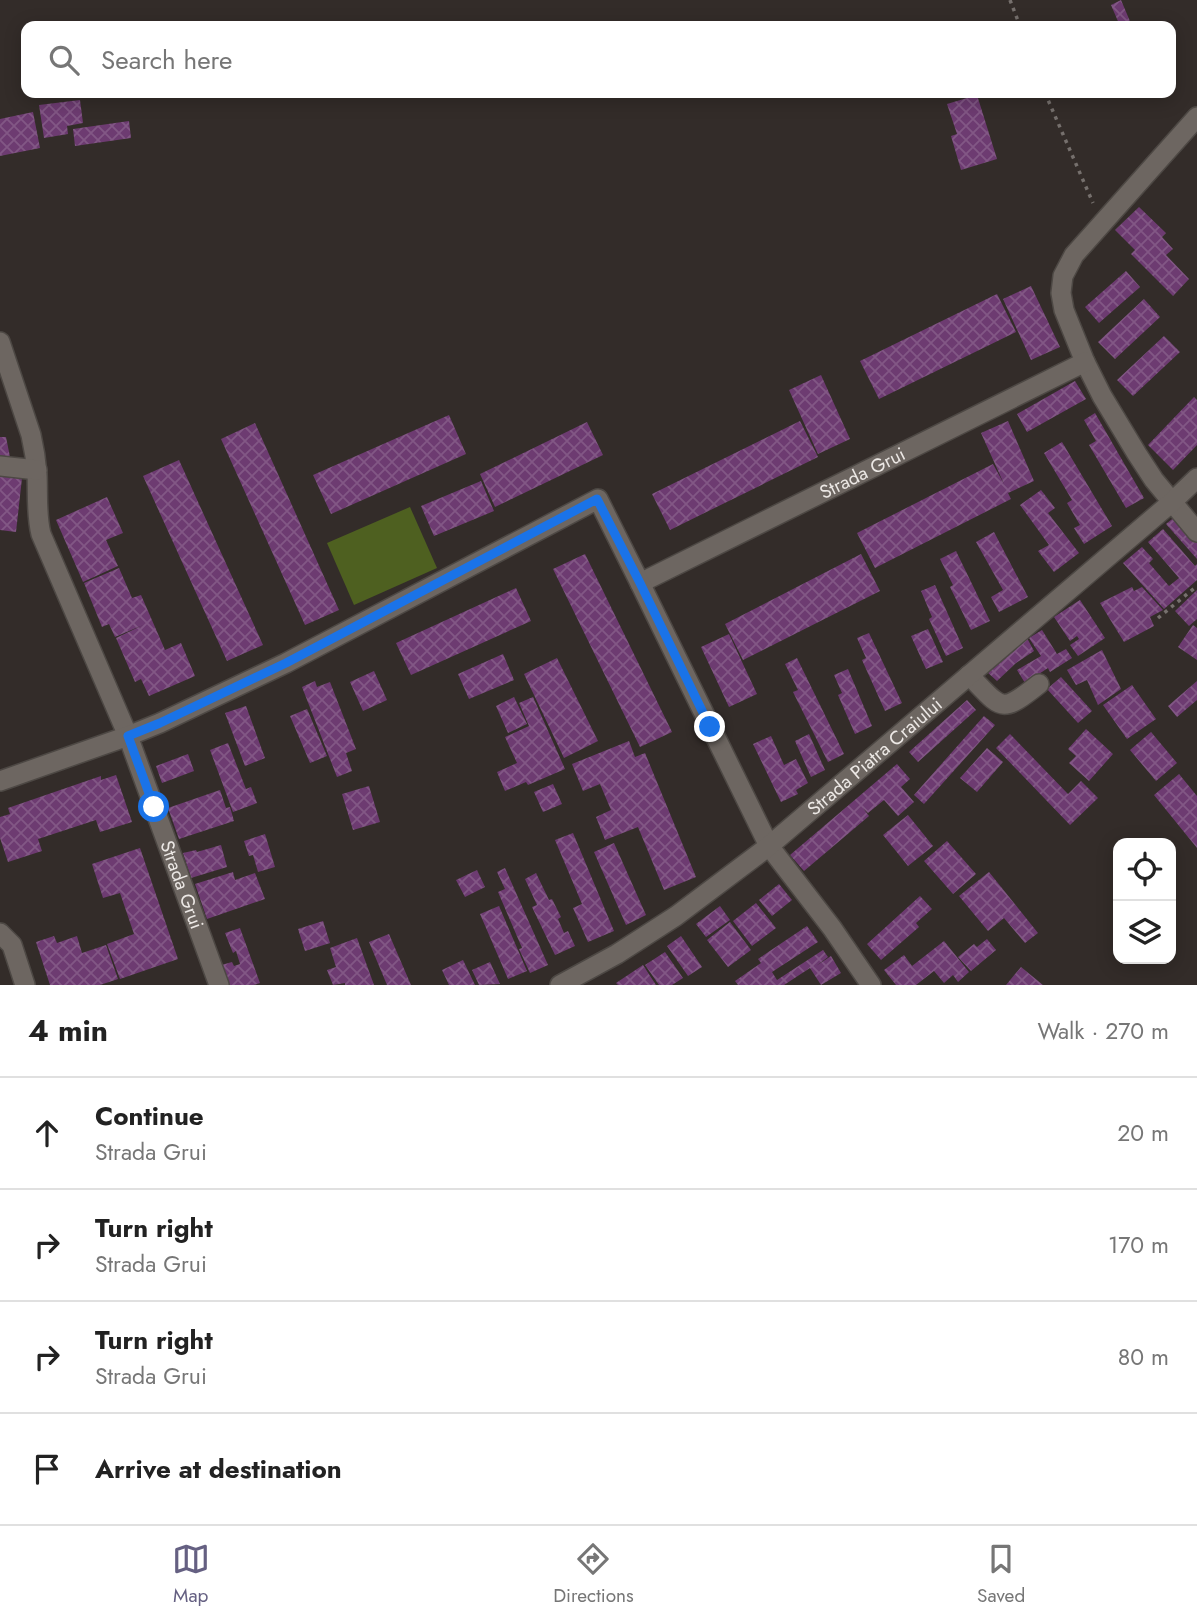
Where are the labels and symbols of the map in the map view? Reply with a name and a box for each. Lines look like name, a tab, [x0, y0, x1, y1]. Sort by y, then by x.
street label: Strada Grui	[815, 440, 910, 506]
street label: Strada Piatra Craiului	[801, 691, 948, 822]
route end	[694, 711, 725, 742]
route start	[138, 791, 169, 822]
street label: Strada Grui	[153, 837, 210, 933]

